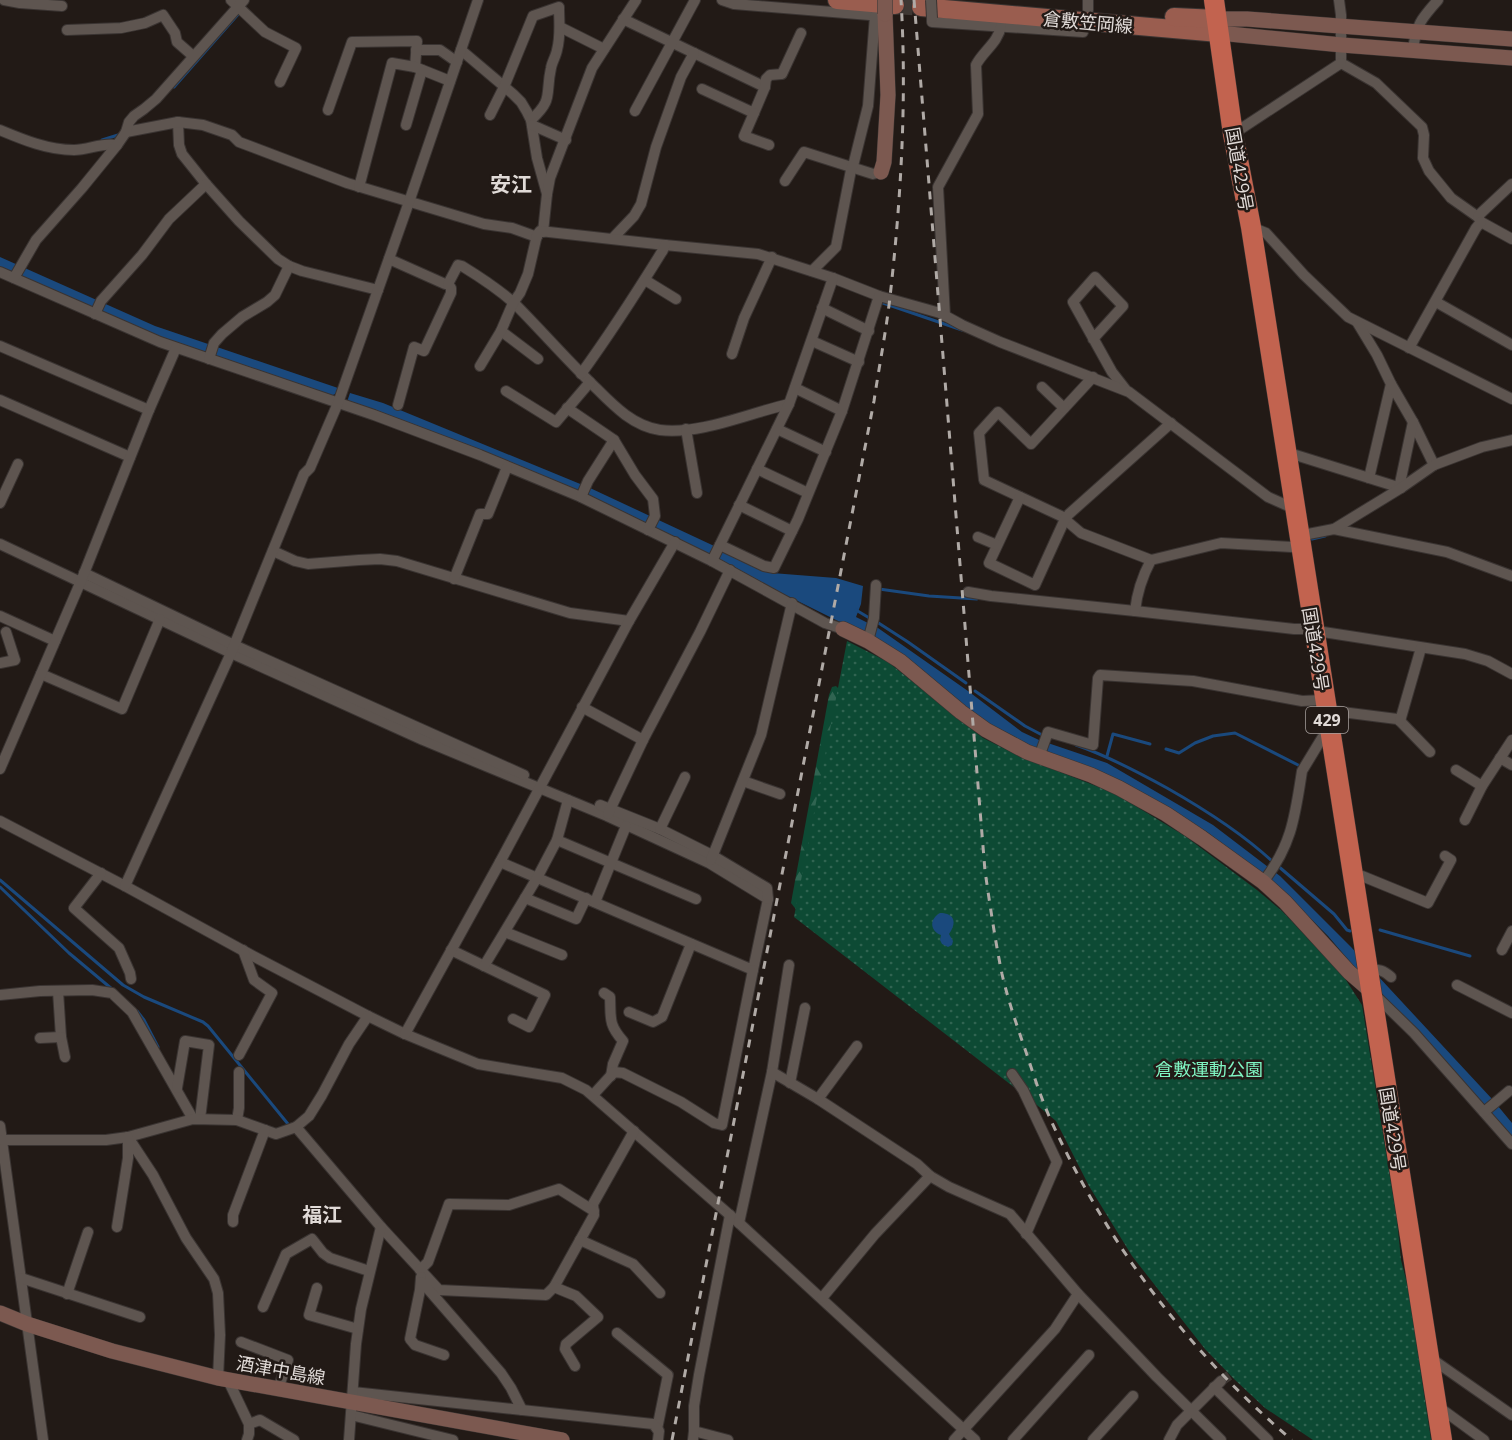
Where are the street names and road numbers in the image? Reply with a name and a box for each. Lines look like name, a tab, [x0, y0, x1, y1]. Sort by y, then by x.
street label: 倉敷笠岡線	[1042, 6, 1134, 38]
street label: 国道429号	[1221, 125, 1259, 213]
street label: 国道429号	[1298, 605, 1334, 693]
road number: 429	[1306, 707, 1348, 733]
street label: 国道429号	[1375, 1085, 1411, 1173]
street label: 酒津中島線	[235, 1350, 327, 1390]

